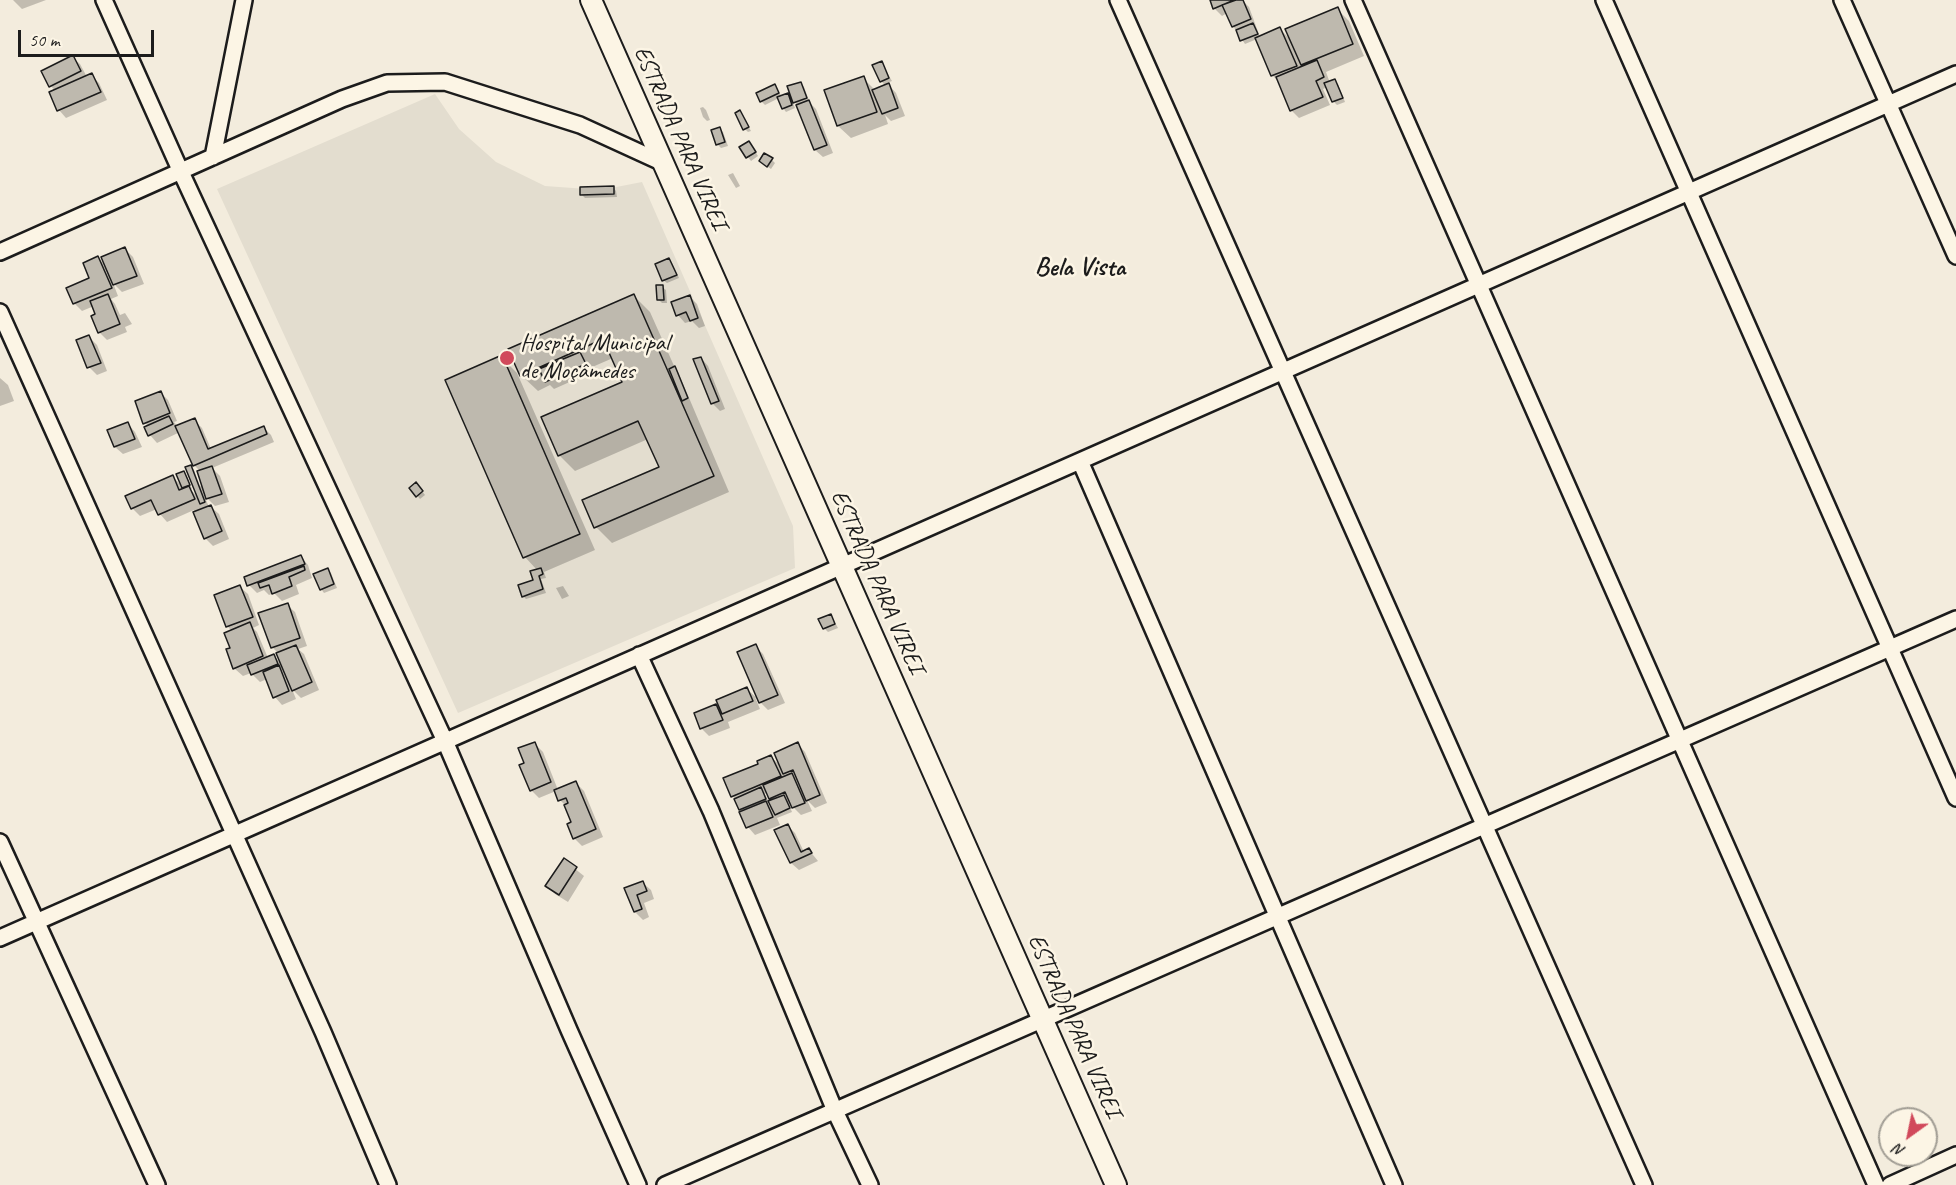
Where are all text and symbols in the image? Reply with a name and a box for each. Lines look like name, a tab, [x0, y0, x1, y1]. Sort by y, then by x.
scale bar	[21, 18, 158, 56]
text: 50 m	[29, 29, 60, 51]
street label: ESTRADA PARA VIREI	[627, 42, 733, 234]
district label: Bela Vista	[1035, 252, 1125, 284]
place label: Hospital Municipal de Moçâmedes	[520, 330, 669, 386]
marker: Hospital Municipal de Moçâmedes	[498, 349, 516, 367]
street label: ESTRADA PARA VIREI	[824, 486, 930, 678]
street label: ESTRADA PARA VIREI	[1021, 930, 1127, 1122]
north arrow	[1878, 1107, 1938, 1167]
text: N	[1890, 1139, 1909, 1162]

